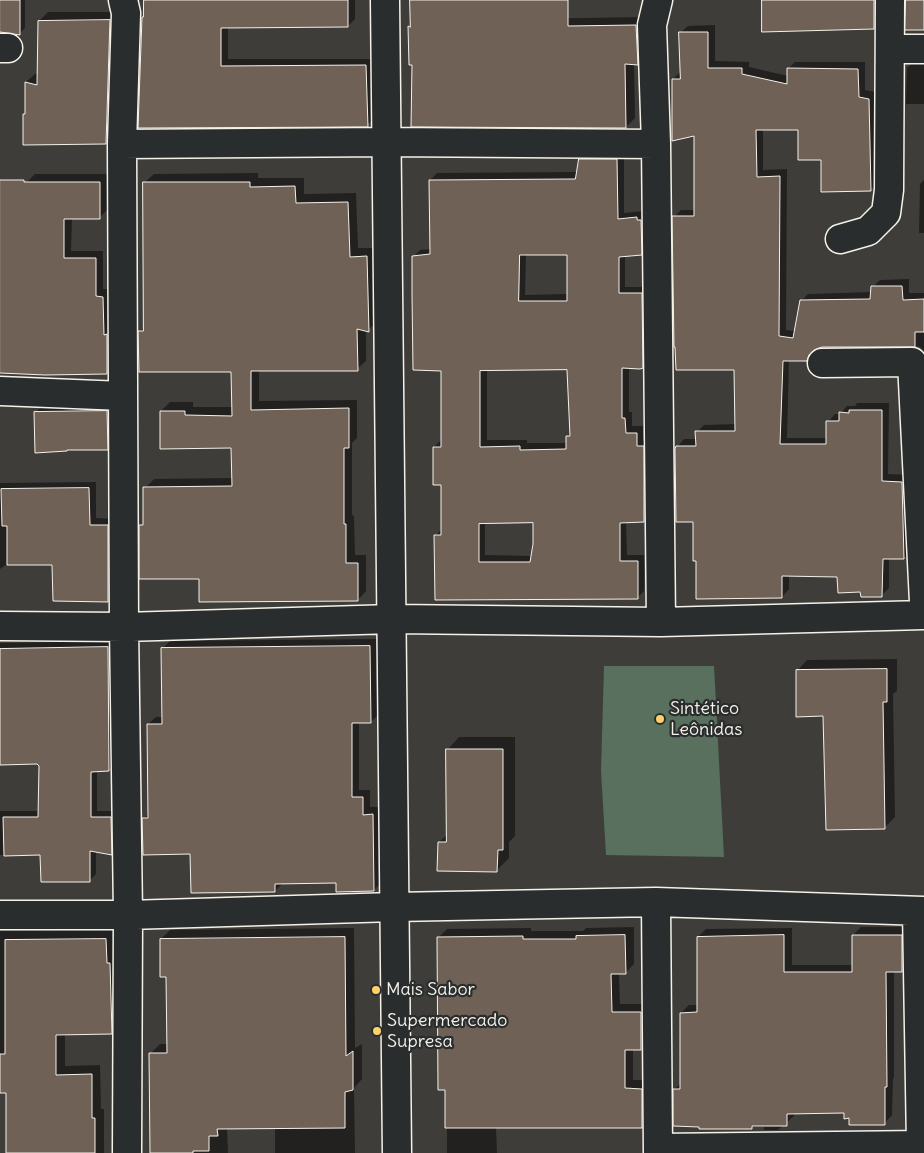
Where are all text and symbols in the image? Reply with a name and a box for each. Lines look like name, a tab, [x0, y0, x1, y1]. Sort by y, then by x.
place label: Sintético Leônidas	[670, 698, 743, 741]
marker: Sintético Leônidas	[654, 713, 666, 725]
place label: Mais Sabor	[386, 979, 475, 1001]
marker: Mais Sabor	[370, 984, 382, 996]
place label: Supermercado Supresa	[387, 1010, 507, 1052]
marker: Supermercado Supresa	[371, 1025, 383, 1037]

